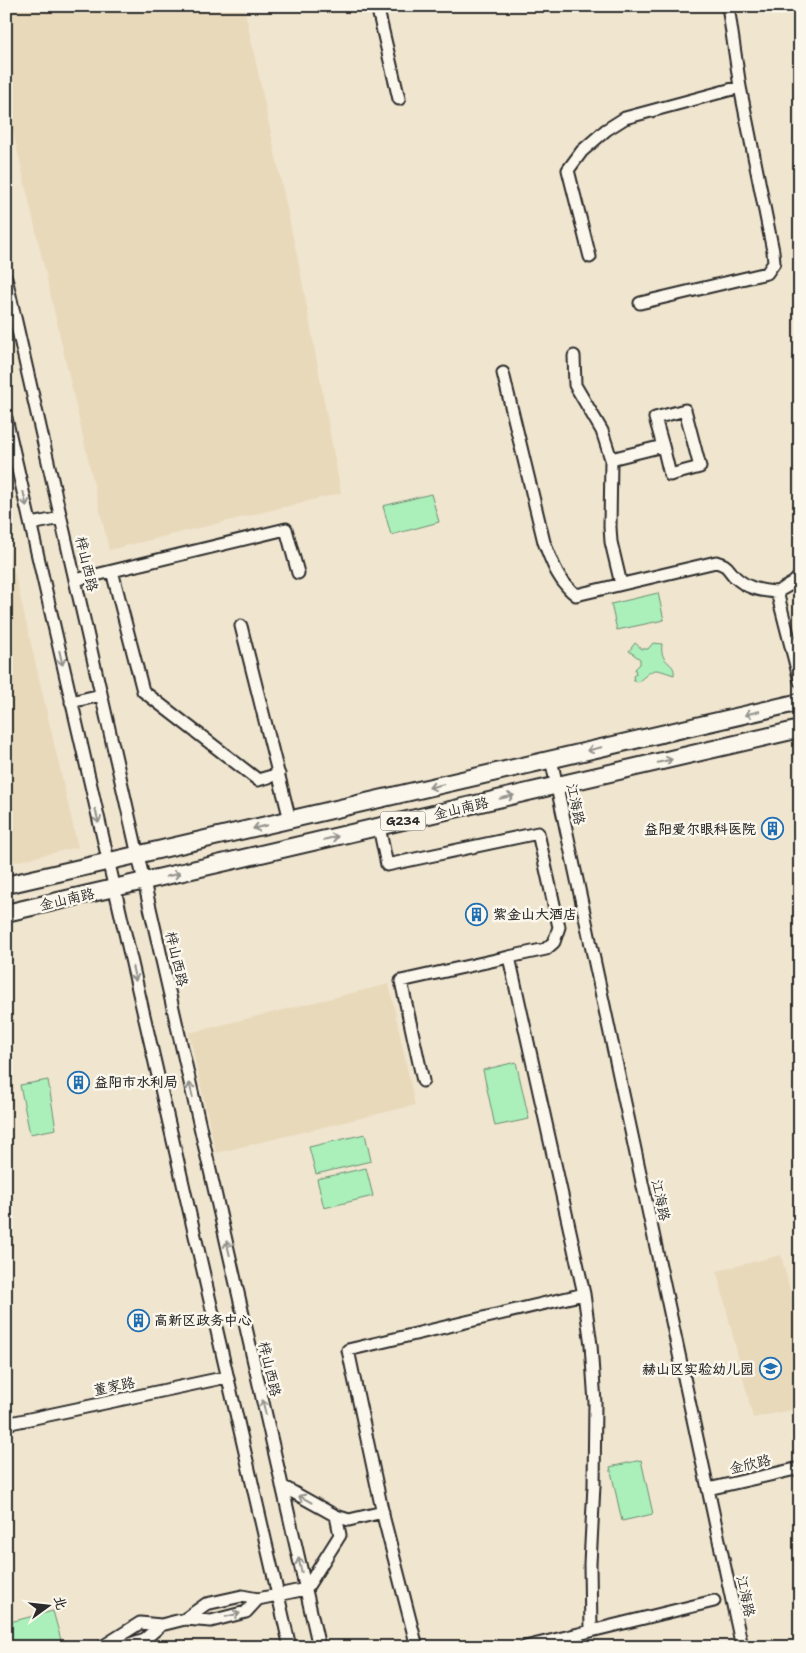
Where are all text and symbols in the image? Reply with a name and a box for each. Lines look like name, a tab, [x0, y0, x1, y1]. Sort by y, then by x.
one-way arrow	[21, 491, 30, 507]
street label: 梓山西路	[72, 535, 102, 593]
one-way arrow	[57, 649, 66, 665]
one-way arrow	[745, 709, 761, 718]
one-way arrow	[586, 745, 602, 754]
one-way arrow	[657, 756, 673, 765]
one-way arrow	[428, 782, 444, 791]
street label: 江海路	[563, 782, 589, 826]
one-way arrow	[498, 792, 514, 801]
street label: 金山南路	[432, 793, 490, 823]
one-way arrow	[93, 808, 102, 824]
road number: G234	[380, 811, 426, 830]
building icon: 益阳爱尔眼科医院	[760, 817, 784, 841]
place label: 益阳爱尔眼科医院	[644, 820, 756, 838]
one-way arrow	[253, 823, 269, 832]
one-way arrow	[323, 833, 339, 842]
one-way arrow	[165, 870, 181, 879]
street label: 金山南路	[38, 884, 96, 914]
building icon: 紫金山大酒店	[465, 902, 489, 926]
place label: 紫金山大酒店	[493, 905, 577, 923]
street label: 梓山西路	[162, 930, 192, 988]
one-way arrow	[130, 966, 139, 982]
building icon: 益阳市水利局	[66, 1070, 90, 1094]
place label: 益阳市水利局	[94, 1073, 178, 1091]
one-way arrow	[186, 1082, 195, 1098]
street label: 江海路	[648, 1178, 674, 1222]
one-way arrow	[222, 1241, 232, 1257]
building icon: 高新区政务中心	[126, 1308, 150, 1332]
place label: 高新区政务中心	[154, 1311, 252, 1329]
street label: 梓山西路	[255, 1340, 285, 1398]
school or university icon: 赫山区实验幼儿园	[758, 1357, 782, 1381]
place label: 赫山区实验幼儿园	[642, 1360, 754, 1378]
street label: 董家路	[92, 1373, 136, 1399]
one-way arrow	[259, 1399, 268, 1415]
street label: 金欣路	[728, 1451, 772, 1477]
one-way arrow	[298, 1493, 312, 1503]
one-way arrow	[295, 1558, 304, 1574]
street label: 江海路	[733, 1574, 759, 1618]
north arrow	[22, 1580, 72, 1630]
text: 北	[50, 1594, 71, 1612]
one-way arrow	[225, 1610, 241, 1619]

